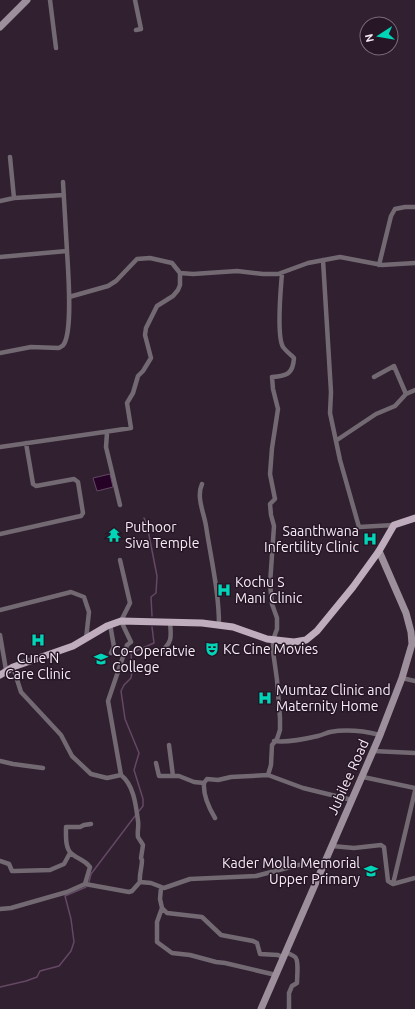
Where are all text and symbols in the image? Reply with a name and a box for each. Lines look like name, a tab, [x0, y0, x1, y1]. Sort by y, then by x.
north arrow	[359, 16, 399, 56]
text: N	[362, 33, 376, 43]
place label: Puthoor Siva Temple	[125, 519, 199, 551]
place label: Saanthwana Infertility Clinic	[264, 523, 359, 555]
temple icon: Puthoor Siva Temple	[106, 527, 122, 543]
hospital icon: Saanthwana Infertility Clinic	[362, 531, 378, 547]
place label: Kochu S Mani Clinic	[235, 574, 303, 606]
hospital icon: Kochu S Mani Clinic	[216, 582, 232, 598]
hospital icon: Cure N Care Clinic	[30, 632, 46, 648]
theatre icon: KC Cine Movies	[204, 641, 220, 657]
place label: KC Cine Movies	[223, 641, 318, 657]
place label: Co-Operatvie College	[112, 643, 196, 675]
place label: Cure N Care Clinic	[5, 650, 71, 682]
school or university icon: Co-Operatvie College	[93, 651, 109, 667]
place label: Mumtaz Clinic and Maternity Home	[276, 682, 391, 714]
hospital icon: Mumtaz Clinic and Maternity Home	[257, 690, 273, 706]
street label: Jubilee Road	[324, 737, 372, 817]
place label: Kader Molla Memorial Upper Primary	[222, 855, 360, 887]
school or university icon: Kader Molla Memorial Upper Primary	[363, 863, 379, 879]

